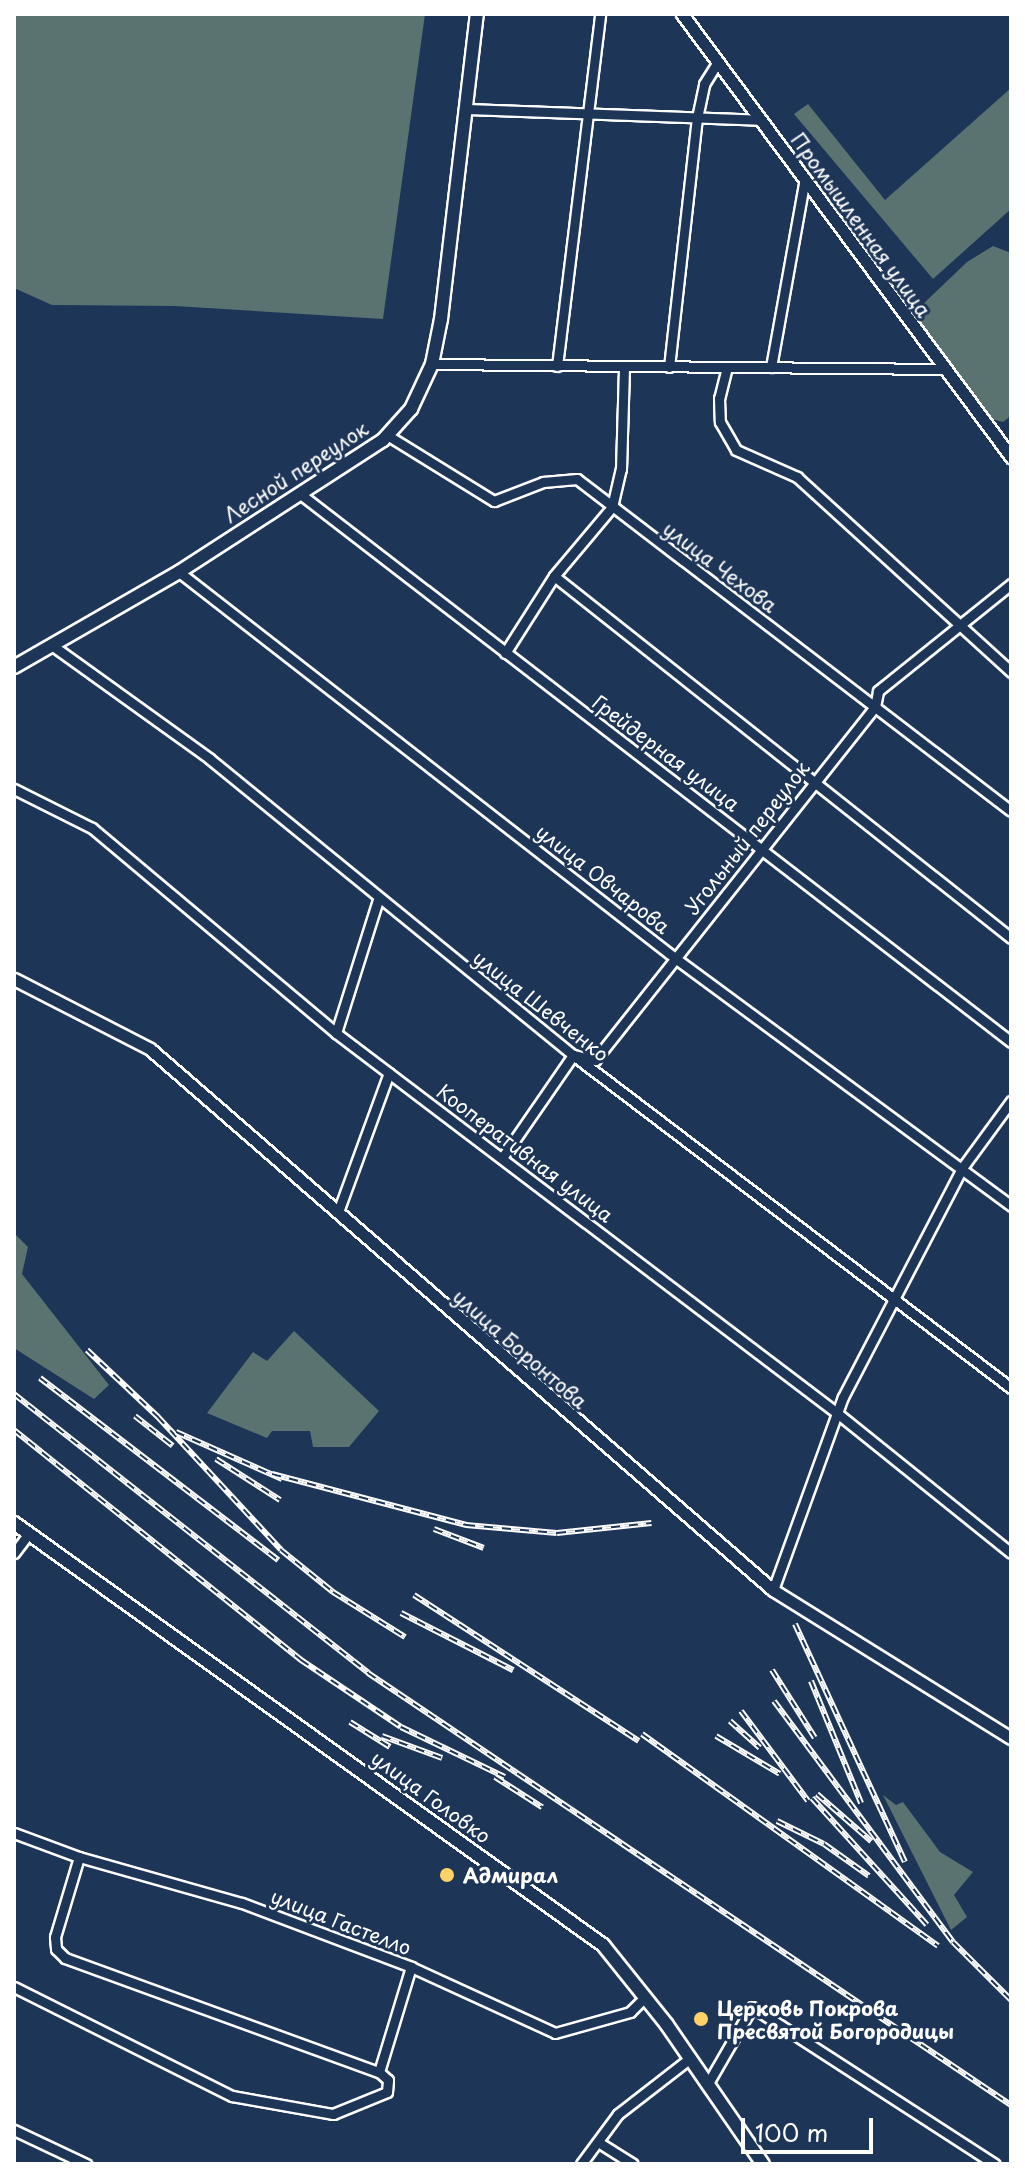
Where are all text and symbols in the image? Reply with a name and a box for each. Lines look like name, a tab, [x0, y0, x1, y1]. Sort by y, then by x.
street label: Промышленная улица	[786, 128, 936, 322]
street label: Лесной переулок	[219, 416, 373, 528]
street label: улица Чехова	[658, 516, 782, 618]
street label: Грейдерная улица	[587, 690, 745, 816]
street label: Угольный переулок	[680, 756, 814, 920]
street label: улица Овчарова	[531, 819, 675, 939]
street label: улица Шевченко	[468, 945, 614, 1067]
street label: Кооперативная улица	[432, 1079, 618, 1227]
street label: улица Боронтова	[448, 1284, 592, 1414]
street label: улица Головко	[366, 1745, 496, 1849]
place label: Адмирал	[463, 1863, 558, 1887]
marker: Адмирал	[438, 1866, 456, 1884]
street label: улица Гастелло	[267, 1884, 415, 1960]
place label: Церковь Покрова Пресвятой Богородицы	[717, 1996, 955, 2043]
marker: Церковь Покрова Пресвятой Богородицы	[692, 2010, 710, 2028]
scale bar	[745, 2102, 877, 2152]
text: 100 m	[755, 2114, 828, 2150]

